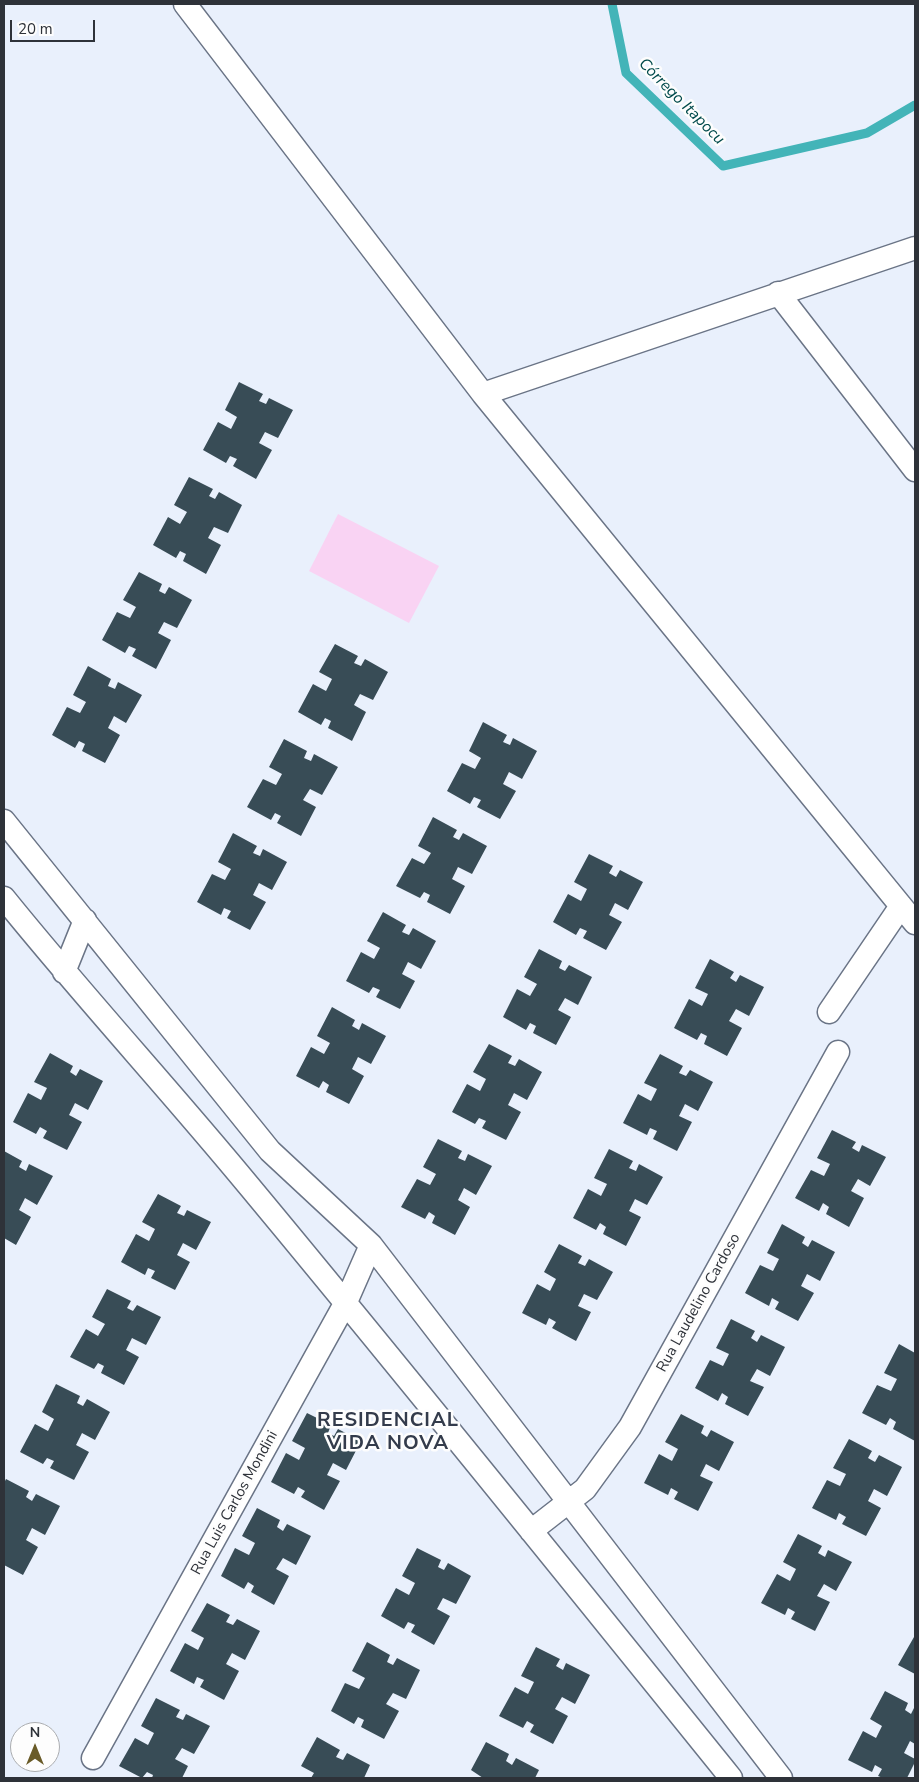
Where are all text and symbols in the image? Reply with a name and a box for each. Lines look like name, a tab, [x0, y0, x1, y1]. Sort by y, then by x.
scale bar	[12, 10, 98, 42]
text: 20 m	[18, 19, 53, 39]
water label: Córrego Itapocu	[634, 55, 728, 149]
street label: Rua Laudelino Cardoso	[653, 1230, 745, 1376]
district label: RESIDENCIAL VIDA NOVA	[316, 1409, 460, 1456]
street label: Rua Luis Carlos Mondini	[188, 1428, 282, 1578]
north arrow	[10, 1722, 60, 1772]
text: N	[30, 1723, 40, 1742]

